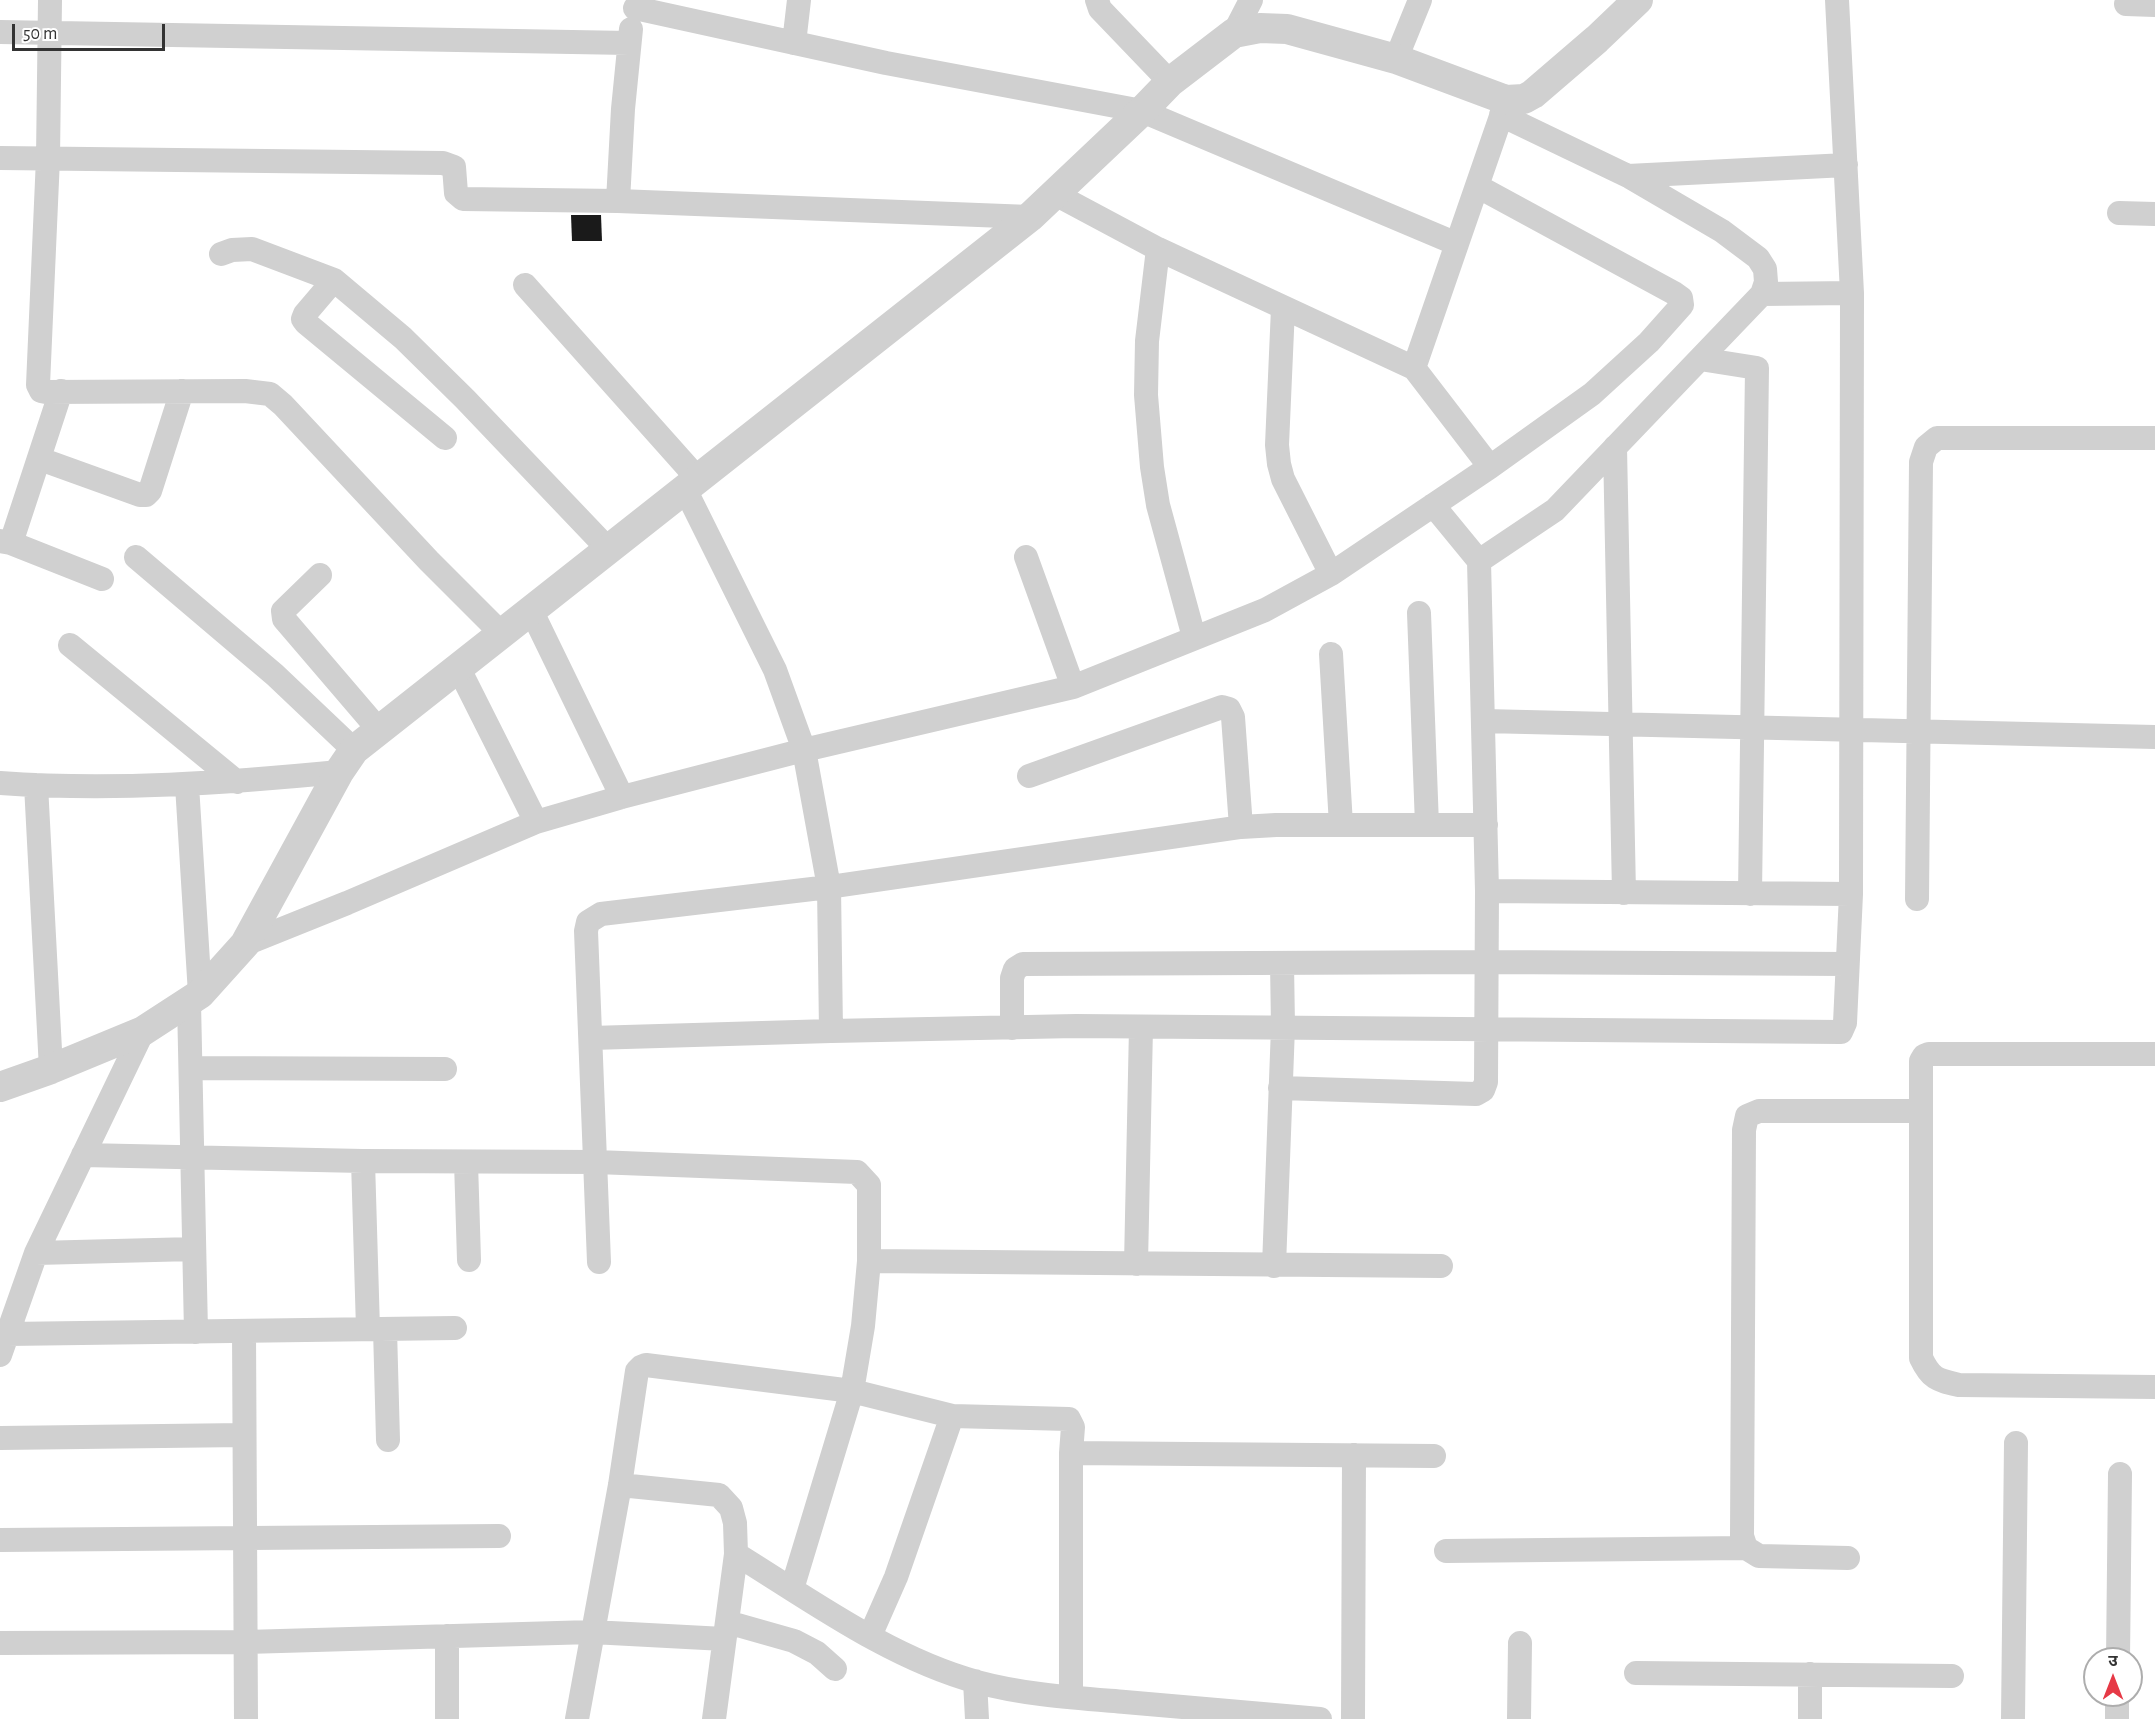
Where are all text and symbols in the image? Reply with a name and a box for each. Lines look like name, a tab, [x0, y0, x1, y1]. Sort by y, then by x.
scale bar	[15, 12, 168, 50]
text: 50 m	[23, 25, 57, 43]
north arrow	[2083, 1647, 2143, 1707]
text: उ	[2108, 1653, 2118, 1669]

